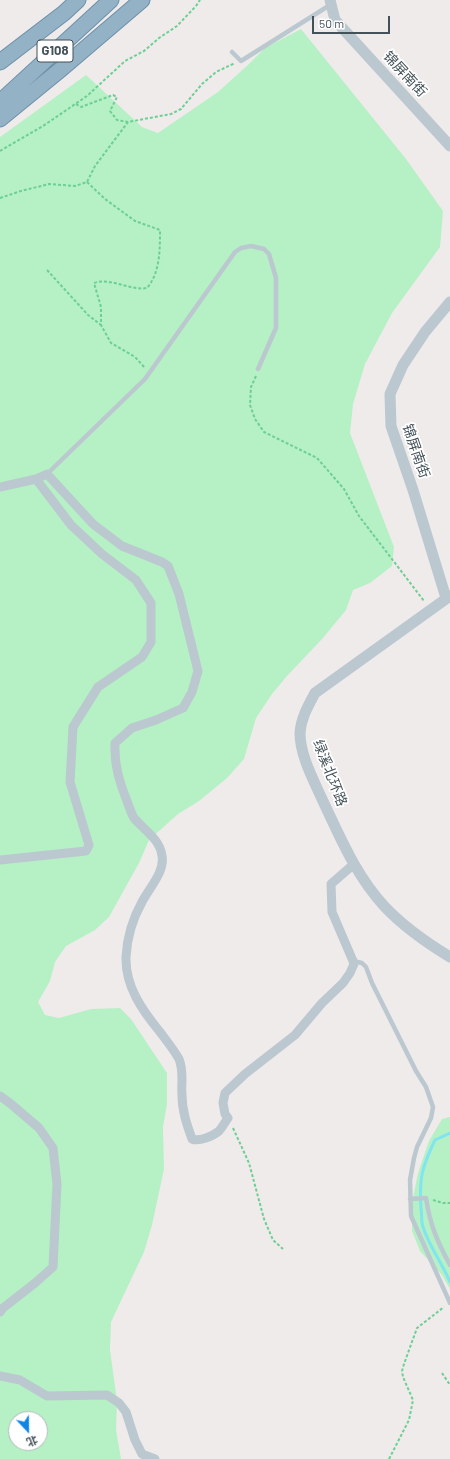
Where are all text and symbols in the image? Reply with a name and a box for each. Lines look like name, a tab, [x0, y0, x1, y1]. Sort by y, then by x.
scale bar	[314, 8, 392, 34]
text: 50 m	[319, 16, 344, 30]
road number: G108	[37, 40, 73, 62]
street label: 锦屏南街	[380, 48, 430, 100]
street label: 锦屏南街	[399, 422, 433, 480]
street label: 绿溪北环路	[310, 737, 350, 809]
north arrow	[8, 1411, 48, 1451]
text: 北	[25, 1434, 40, 1450]

